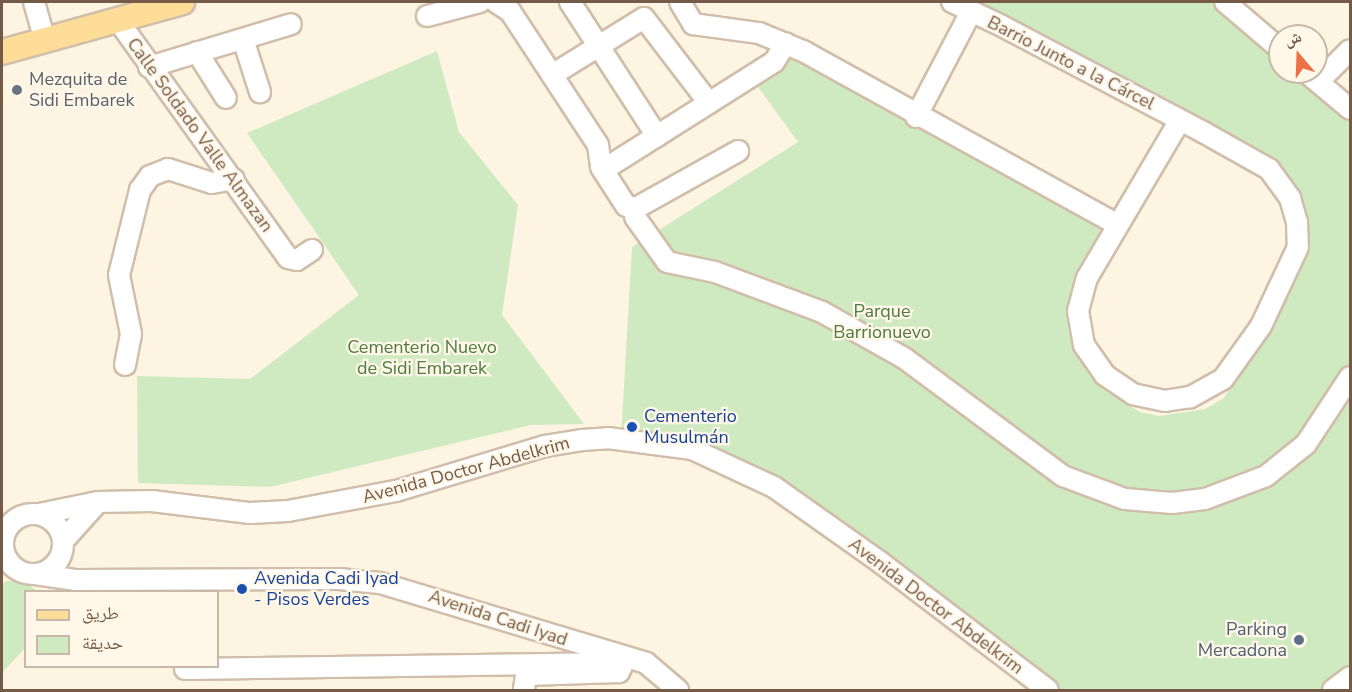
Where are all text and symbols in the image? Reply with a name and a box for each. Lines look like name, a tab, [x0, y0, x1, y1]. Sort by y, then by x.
street label: Barrio Junto a la Cárcel	[984, 11, 1158, 115]
north arrow	[1268, 24, 1328, 84]
text: ش	[1281, 26, 1304, 52]
street label: Calle Soldado Valle Almazan	[122, 34, 278, 236]
place label: Mezquita de Sidi Embarek	[29, 69, 134, 112]
marker: Mezquita de Sidi Embarek	[10, 83, 24, 97]
park label: Parque Barrionuevo	[833, 301, 931, 344]
park label: Cementerio Nuevo de Sidi Embarek	[347, 337, 497, 380]
place label: Cementerio Musulmán	[644, 406, 737, 448]
marker: Cementerio Musulmán	[625, 420, 639, 434]
street label: Avenida Doctor Abdelkrim	[360, 432, 572, 508]
street label: Avenida Doctor Abdelkrim	[844, 533, 1028, 679]
place label: Avenida Cadi Iyad - Pisos Verdes	[254, 568, 399, 610]
marker: Avenida Cadi Iyad - Pisos Verdes	[235, 582, 249, 596]
street label: Avenida Cadi Iyad	[426, 585, 570, 651]
legend	[24, 590, 219, 668]
text: طريق	[82, 601, 119, 625]
place label: Parking Mercadona	[1198, 619, 1287, 662]
text: حديقة	[82, 631, 123, 655]
marker: Parking Mercadona	[1292, 633, 1306, 647]

